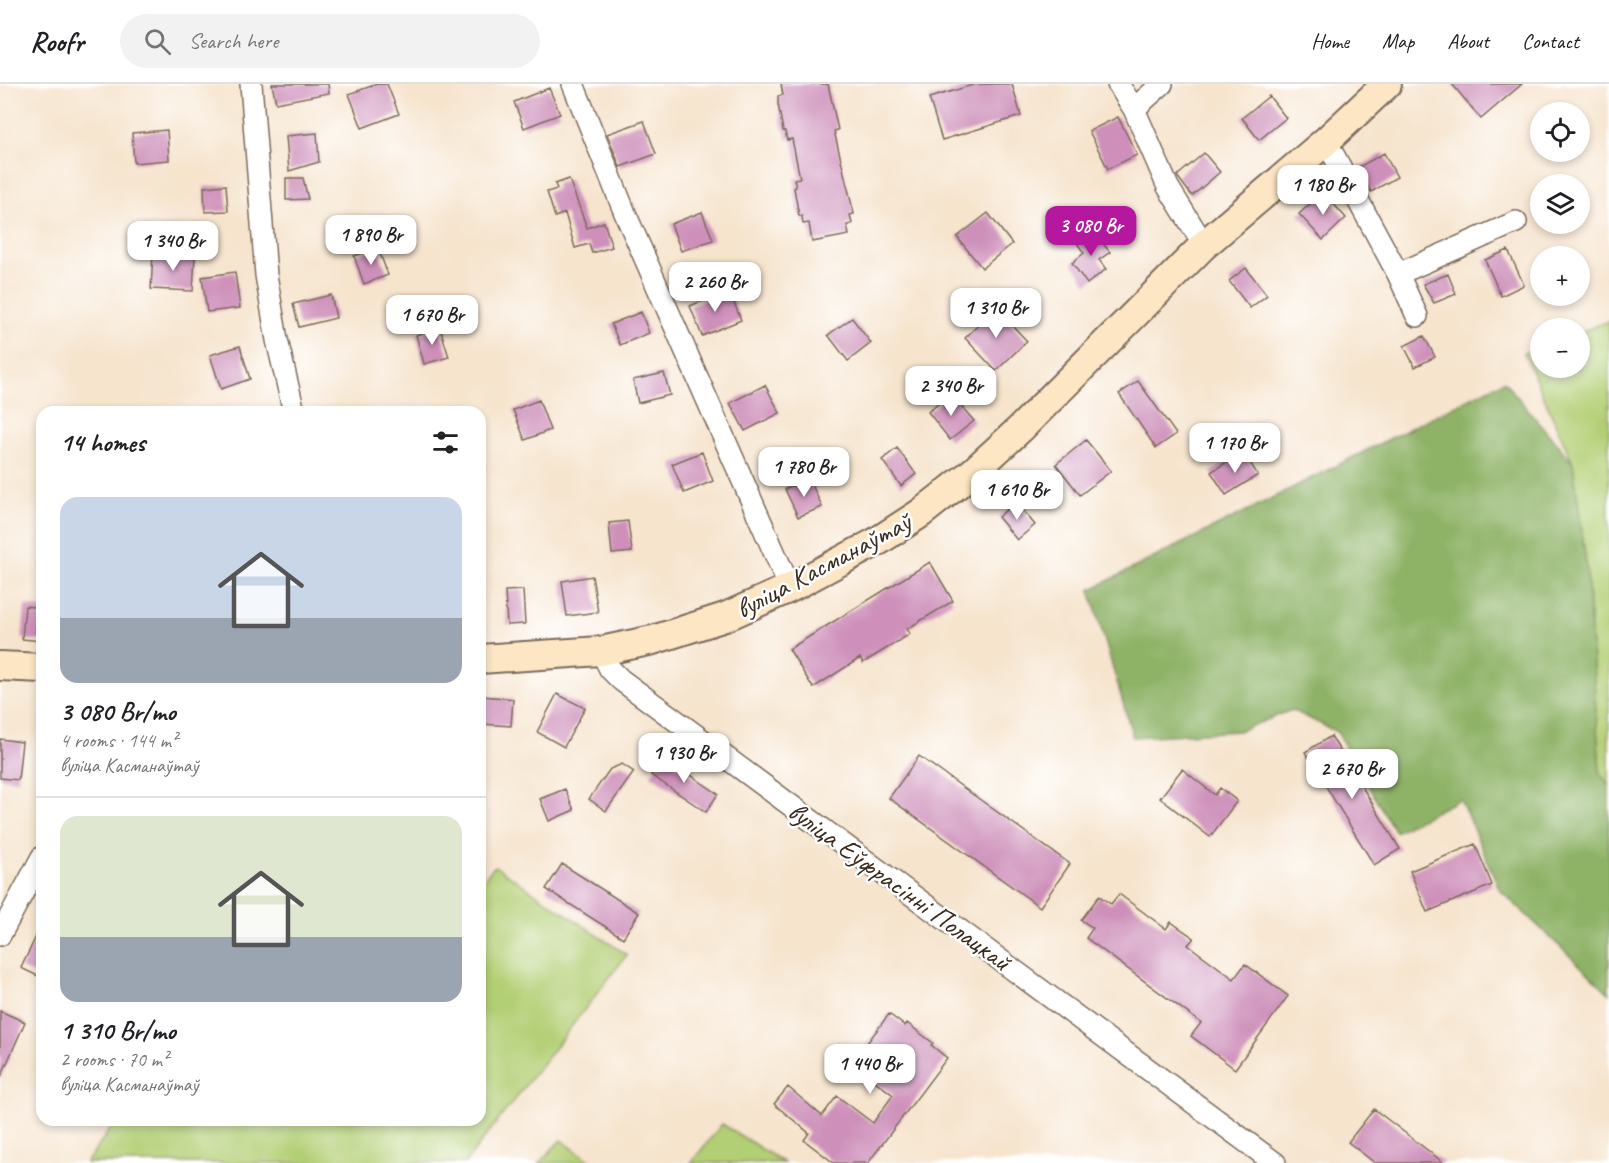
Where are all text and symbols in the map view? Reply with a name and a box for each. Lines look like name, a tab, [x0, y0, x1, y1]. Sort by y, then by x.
search box	[120, 14, 540, 68]
text: Roofr	[30, 24, 84, 59]
icon: search	[141, 25, 174, 58]
text: Search here	[189, 27, 278, 55]
text: Home	[1311, 28, 1349, 54]
text: Map	[1382, 28, 1414, 54]
text: About	[1447, 28, 1489, 54]
text: Contact	[1522, 28, 1579, 54]
map controls	[1530, 102, 1590, 378]
button: locate	[1530, 102, 1590, 162]
pin: 1 180 Br	[1261, 165, 1385, 216]
text: 1 180 Br	[1291, 172, 1355, 197]
button: layers	[1530, 174, 1590, 234]
pin: 3 080 Br	[1029, 206, 1153, 257]
text: 3 080 Br	[1059, 213, 1123, 238]
pin: 1 890 Br	[309, 215, 433, 266]
pin: 1 340 Br	[111, 221, 235, 272]
text: 1 890 Br	[339, 222, 403, 247]
text: 1 340 Br	[141, 228, 205, 253]
button: +	[1530, 246, 1590, 306]
pin: 2 260 Br	[653, 262, 777, 313]
text: 2 260 Br	[683, 269, 747, 294]
pin: 1 310 Br	[934, 288, 1058, 339]
pin: 1 670 Br	[370, 295, 494, 346]
text: 1 310 Br	[964, 295, 1028, 320]
text: 1 670 Br	[400, 302, 464, 327]
button: −	[1530, 318, 1590, 378]
pin: 2 340 Br	[889, 366, 1013, 417]
text: 2 340 Br	[919, 373, 983, 398]
pin: 1 170 Br	[1173, 423, 1297, 474]
text: 14 homes	[60, 426, 145, 459]
icon: filters	[429, 426, 462, 459]
text: 1 170 Br	[1203, 430, 1267, 455]
pin: 1 780 Br	[742, 447, 866, 498]
text: 1 780 Br	[772, 454, 836, 479]
pin: 1 610 Br	[955, 470, 1079, 521]
text: 1 610 Br	[985, 477, 1049, 502]
street label: вуліца Касманаўтаў	[729, 503, 919, 626]
icon: home	[207, 536, 315, 644]
text: 3 080 Br/mo	[60, 695, 176, 728]
text: 4 rooms · 144 m²	[60, 728, 177, 753]
pin: 1 930 Br	[622, 733, 746, 784]
text: 1 930 Br	[652, 740, 716, 765]
pin: 2 670 Br	[1290, 749, 1414, 800]
text: вуліца Касманаўтаў	[60, 753, 199, 778]
text: 2 670 Br	[1320, 756, 1384, 781]
street label: вуліца Еўфрасінні Полацкай	[782, 793, 1019, 979]
icon: home	[207, 855, 315, 963]
text: 1 310 Br/mo	[60, 1014, 176, 1047]
pin: 1 440 Br	[808, 1044, 932, 1095]
text: 2 rooms · 70 m²	[60, 1047, 168, 1072]
text: 1 440 Br	[838, 1051, 902, 1076]
text: вуліца Касманаўтаў	[60, 1072, 199, 1097]

